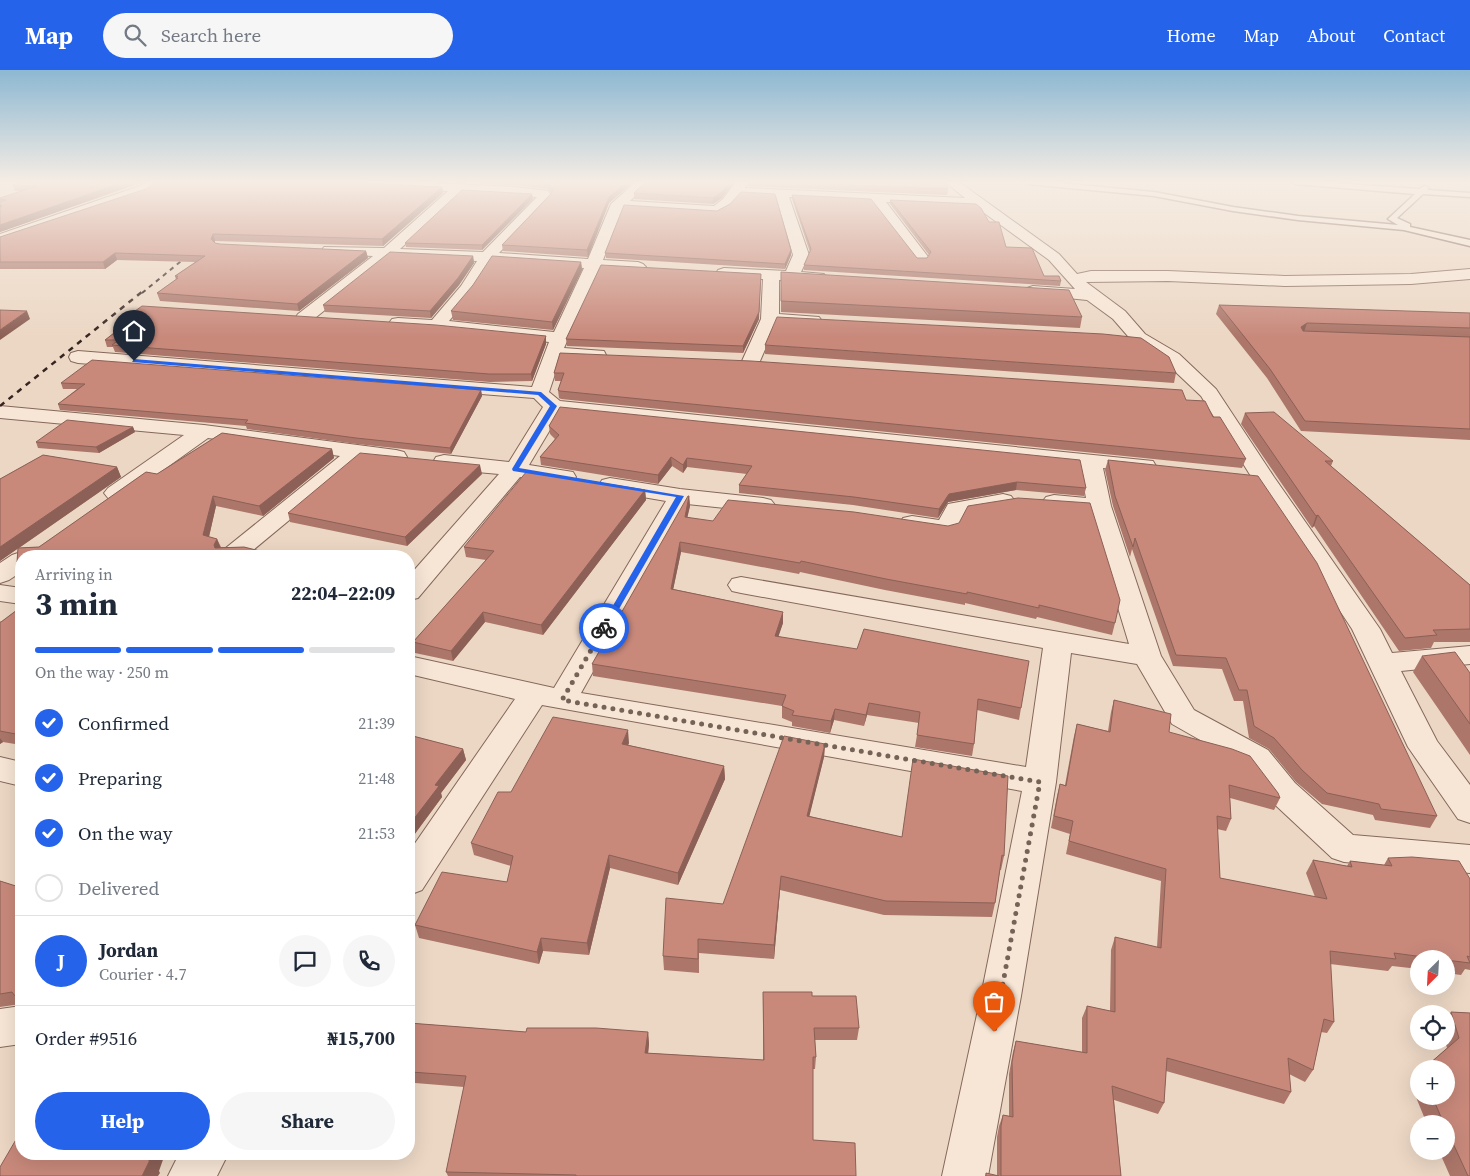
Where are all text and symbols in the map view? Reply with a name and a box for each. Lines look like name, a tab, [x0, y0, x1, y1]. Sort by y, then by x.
search box	[103, 13, 453, 58]
text: Map	[25, 19, 73, 52]
icon: search	[121, 21, 149, 49]
text: Search here	[161, 22, 261, 48]
text: Home	[1167, 23, 1216, 48]
text: Map	[1244, 23, 1279, 48]
text: About	[1307, 23, 1355, 48]
text: Contact	[1383, 23, 1445, 48]
pin	[113, 310, 155, 361]
icon: home	[120, 317, 148, 345]
text: Arriving in	[35, 563, 113, 585]
text: 22:04–22:09	[291, 580, 395, 606]
text: 3 min	[35, 582, 118, 626]
courier	[579, 603, 629, 653]
icon: bike	[590, 614, 618, 642]
text: On the way · 250 m	[35, 661, 169, 683]
icon: check	[35, 709, 63, 737]
text: Confirmed	[78, 710, 169, 736]
text: 21:39	[358, 712, 395, 734]
icon: check	[35, 764, 63, 792]
text: Preparing	[78, 765, 162, 791]
text: 21:48	[358, 767, 395, 789]
icon: check	[35, 819, 63, 847]
text: On the way	[78, 820, 173, 846]
text: 21:53	[358, 822, 395, 844]
text: Delivered	[78, 875, 159, 901]
button: chat	[279, 935, 331, 987]
button: phone	[343, 935, 395, 987]
text: Jordan	[99, 937, 158, 963]
text: J	[57, 948, 65, 974]
north arrow	[1410, 950, 1455, 995]
map controls	[1410, 950, 1455, 1160]
text: Courier · 4.7	[99, 963, 187, 985]
pin	[973, 981, 1015, 1032]
icon: bag	[980, 988, 1008, 1016]
button: locate	[1410, 1005, 1455, 1050]
text: Order #9516	[35, 1025, 137, 1051]
text: ₦15,700	[328, 1025, 395, 1051]
button: +	[1410, 1060, 1455, 1105]
button: Help	[35, 1092, 210, 1150]
button: Share	[220, 1092, 395, 1150]
button: −	[1410, 1115, 1455, 1160]

